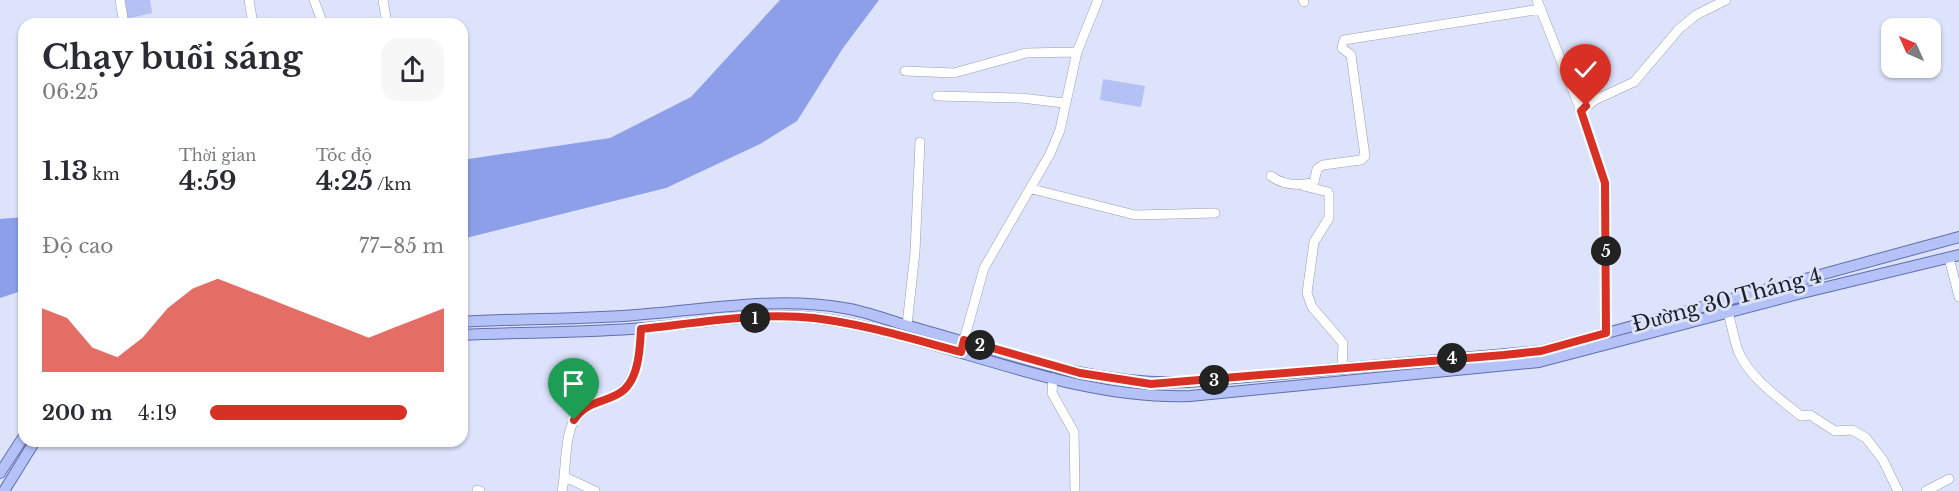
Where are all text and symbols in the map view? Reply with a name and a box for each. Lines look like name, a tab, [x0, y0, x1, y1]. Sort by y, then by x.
north arrow	[1881, 18, 1941, 78]
map controls	[1881, 18, 1941, 78]
text: Chạy buổi sáng	[42, 37, 302, 78]
button: share	[381, 38, 444, 101]
pin	[1560, 44, 1611, 106]
icon: check	[1569, 53, 1602, 86]
text: 06:25	[42, 80, 99, 104]
text: Thời gian	[179, 145, 256, 165]
text: Tốc độ	[316, 145, 372, 165]
text: 1.13	[42, 155, 88, 187]
text: km	[88, 164, 120, 184]
text: 4:59	[179, 165, 237, 197]
text: 4:25	[316, 165, 373, 197]
text: /km	[373, 174, 411, 194]
text: Độ cao	[42, 234, 113, 258]
text: 77–85 m	[359, 234, 444, 258]
pin: 5	[1591, 236, 1621, 266]
text: 5	[1601, 241, 1611, 261]
street label: Đường 30 Tháng 4	[1629, 262, 1825, 338]
pin: 1	[740, 303, 770, 333]
text: 1	[752, 308, 758, 328]
pin: 2	[965, 330, 995, 360]
text: 2	[975, 335, 985, 355]
pin: 4	[1437, 343, 1467, 373]
text: 4	[1447, 348, 1457, 368]
pin	[548, 358, 599, 420]
pin: 3	[1199, 365, 1229, 395]
icon: arrive	[557, 367, 590, 400]
text: 3	[1209, 370, 1219, 390]
text: 200 m	[42, 401, 113, 425]
text: 4:19	[138, 401, 177, 425]

